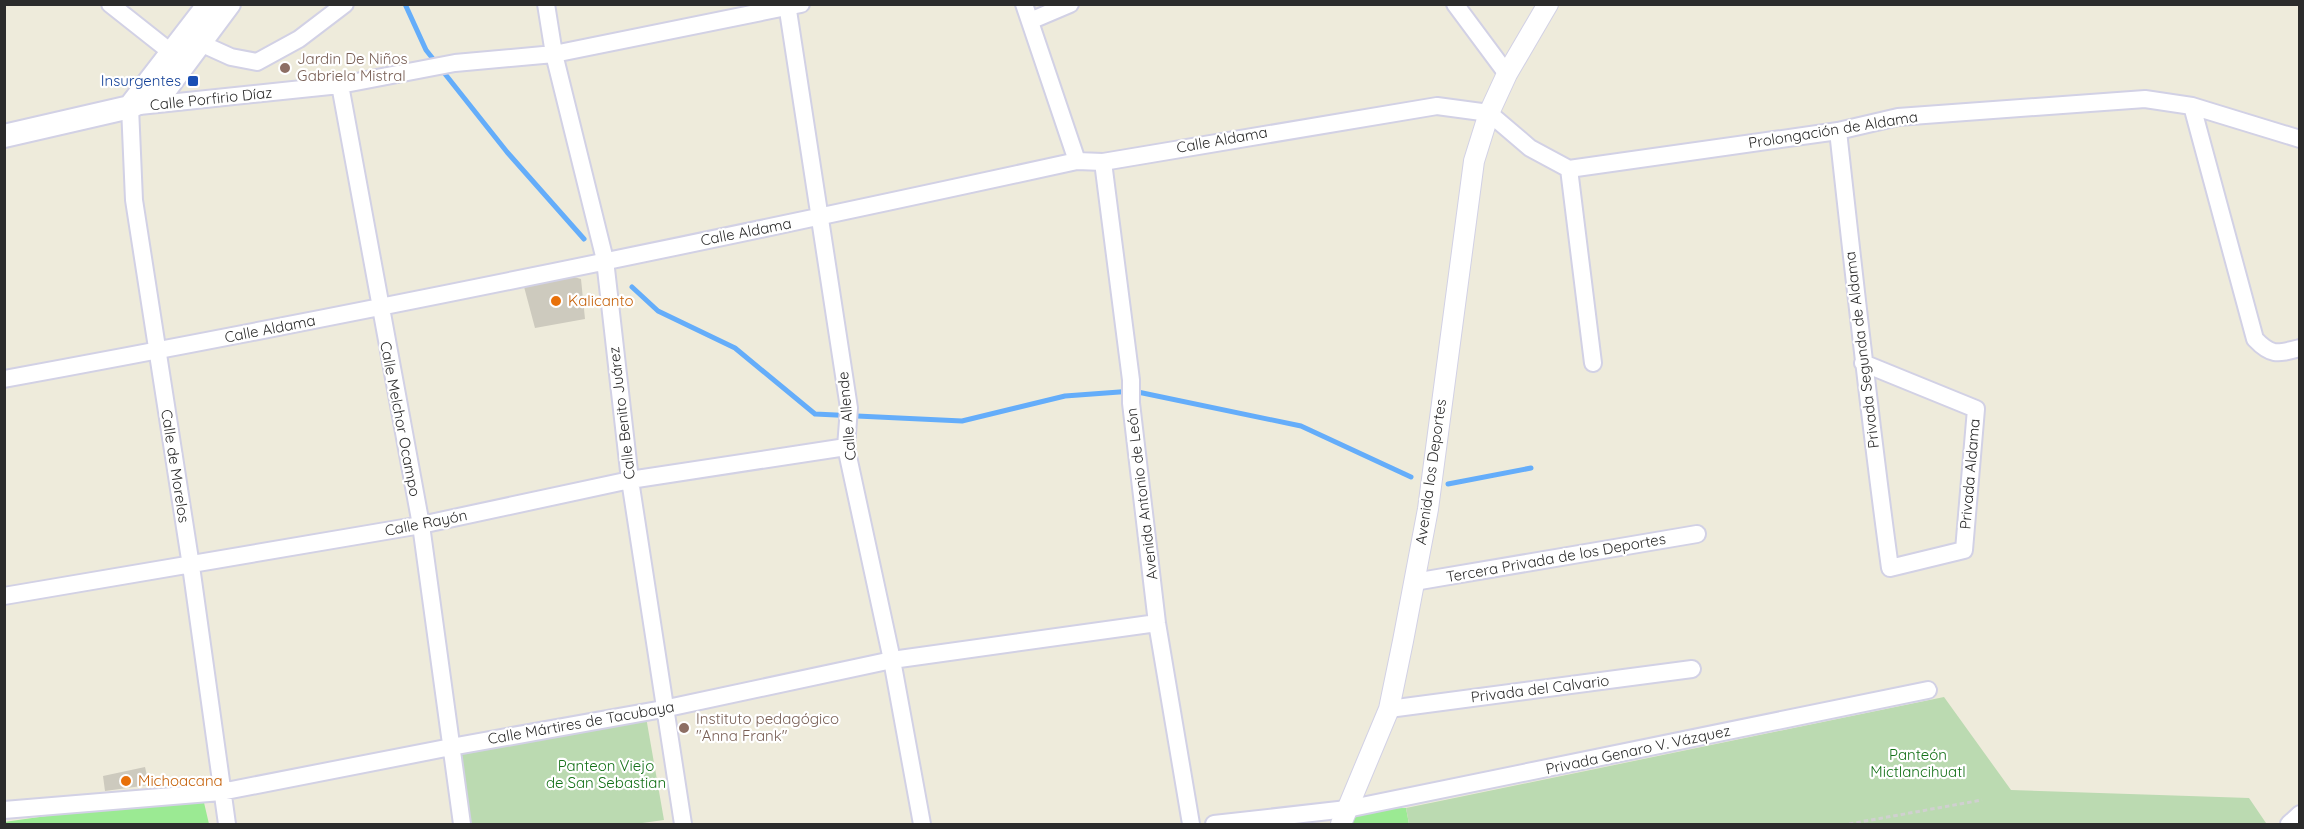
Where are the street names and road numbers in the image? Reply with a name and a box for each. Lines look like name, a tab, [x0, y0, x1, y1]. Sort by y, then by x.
street label: Calle Porfirio Díaz	[149, 83, 273, 114]
street label: Prolongación de Aldama	[1747, 107, 1919, 152]
street label: Calle Aldama	[1175, 122, 1269, 157]
street label: Calle Aldama	[699, 213, 793, 250]
street label: Privada Segunda de Aldama	[1840, 250, 1883, 450]
street label: Calle Aldama	[223, 310, 317, 347]
street label: Calle Melchor Ocampo	[376, 340, 425, 498]
street label: Calle Benito Juárez	[604, 346, 639, 481]
street label: Calle Allende	[833, 371, 860, 461]
street label: Avenida los Deportes	[1411, 398, 1450, 546]
street label: Avenida Antonio de León	[1122, 407, 1161, 581]
street label: Calle de Morelos	[157, 408, 194, 524]
street label: Privada Aldama	[1955, 418, 1984, 530]
street label: Calle Rayón	[383, 505, 469, 540]
street label: Tercera Privada de los Deportes	[1445, 529, 1667, 586]
street label: Privada del Calvario	[1470, 671, 1610, 706]
street label: Calle Mártires de Tacubaya	[486, 697, 676, 748]
street label: Privada Genaro V. Vázquez	[1544, 721, 1732, 778]

